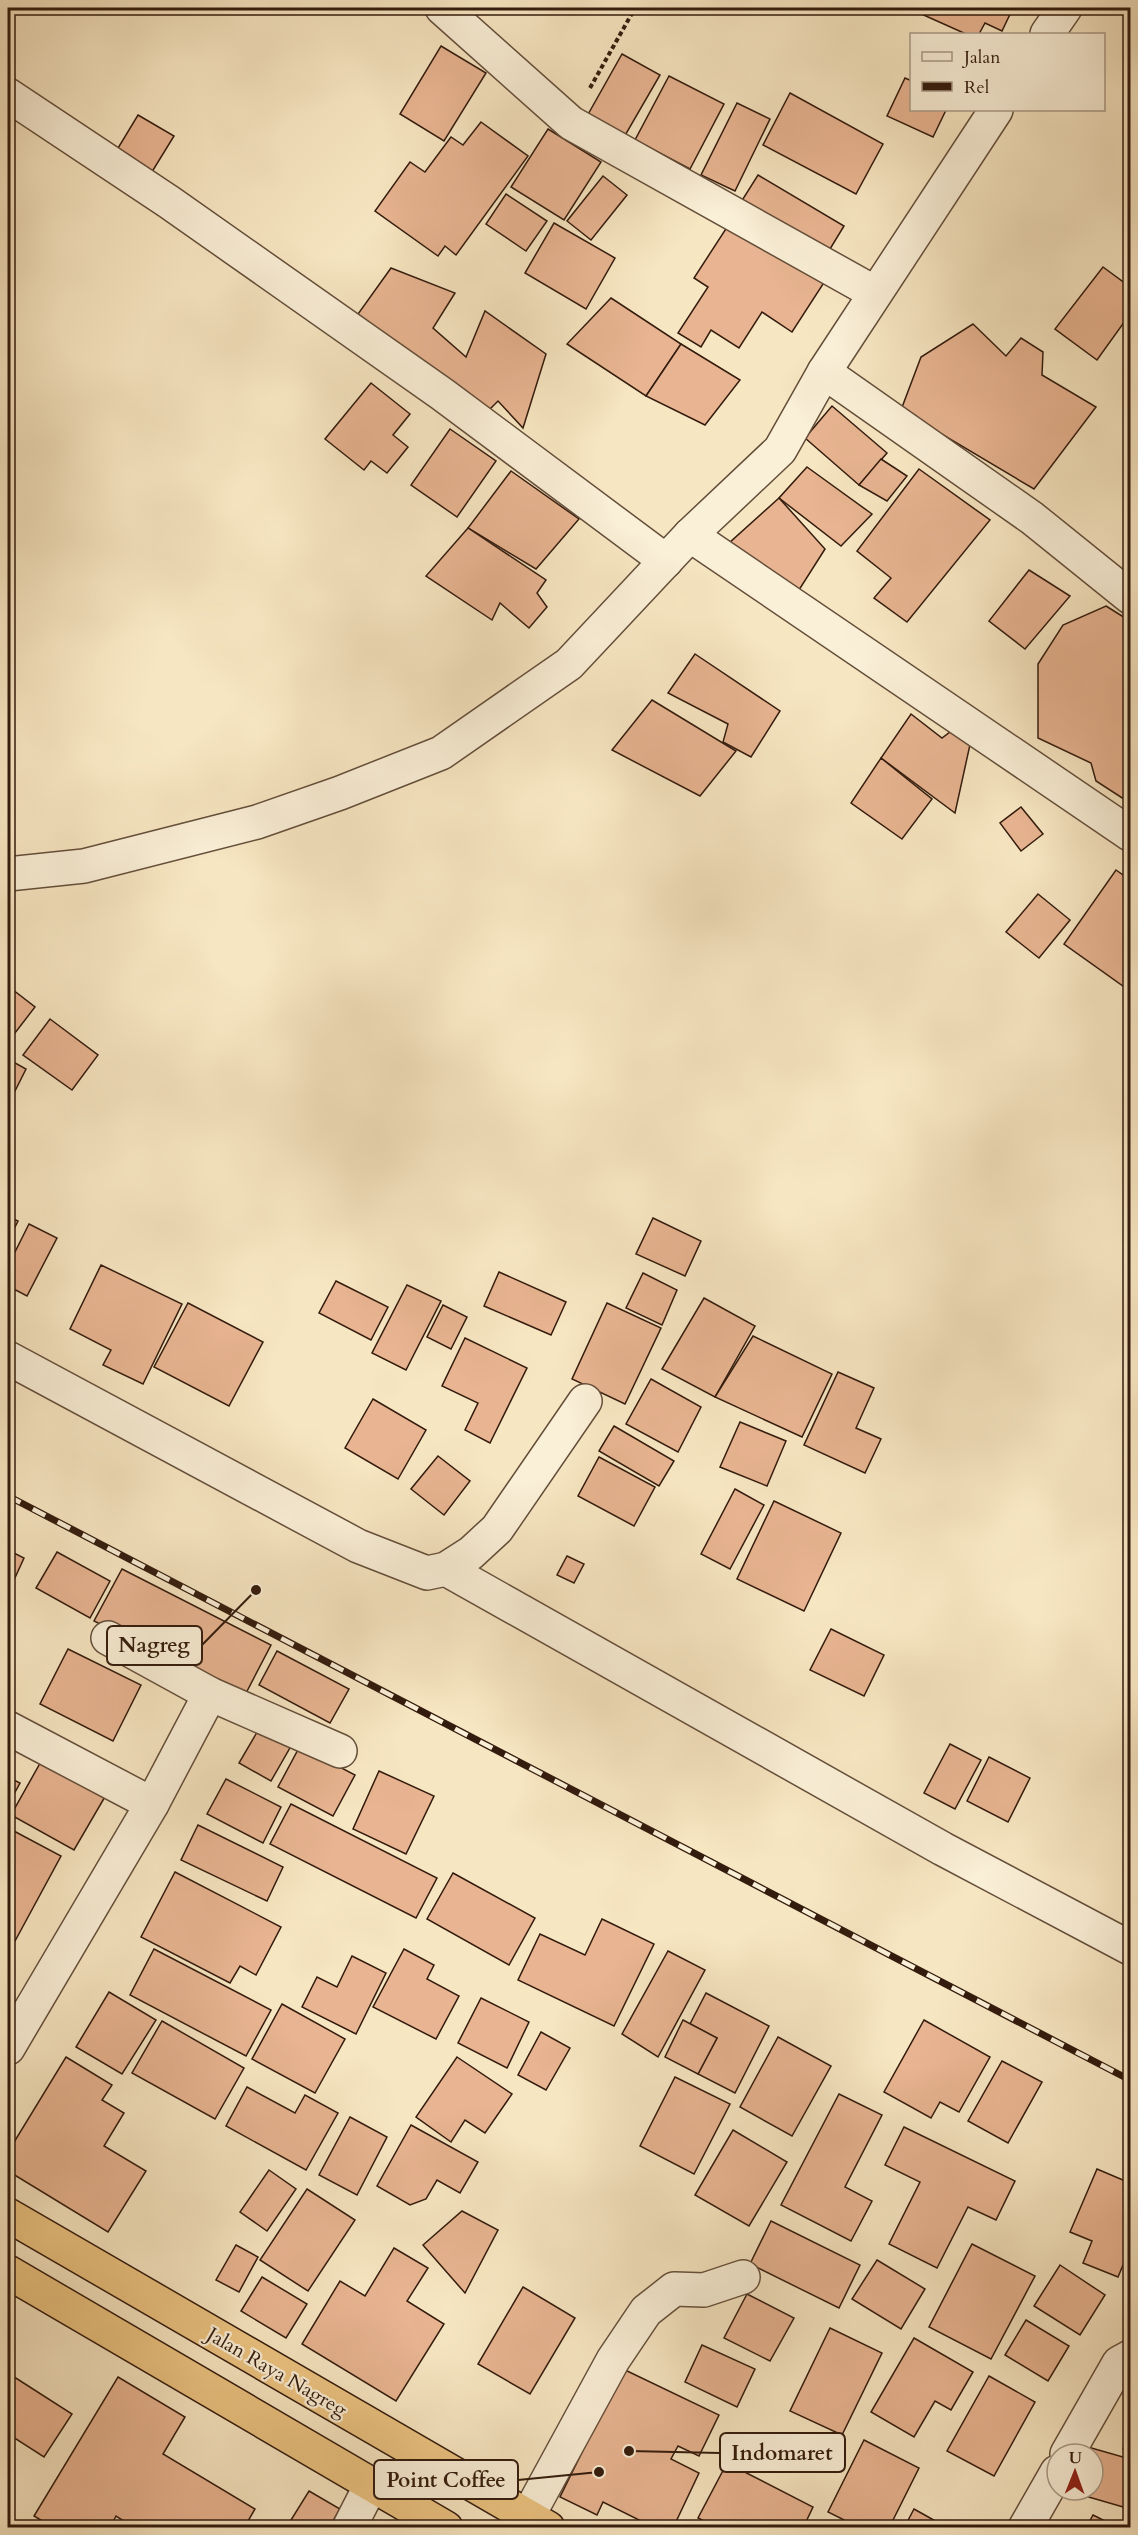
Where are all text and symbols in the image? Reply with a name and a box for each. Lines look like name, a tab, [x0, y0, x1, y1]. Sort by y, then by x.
legend	[910, 33, 1105, 111]
text: Jalan	[961, 45, 1001, 70]
text: Rel	[964, 75, 990, 100]
callout: Nagreg	[107, 1626, 202, 1665]
text: Nagreg	[118, 1631, 190, 1660]
street label: Jalan Raya Nagreg	[199, 2319, 353, 2423]
callout: Indomaret	[720, 2433, 845, 2472]
text: Indomaret	[731, 2439, 833, 2468]
north arrow	[1045, 2442, 1105, 2502]
text: U	[1069, 2447, 1082, 2469]
callout: Point Coffee	[374, 2460, 518, 2499]
text: Point Coffee	[386, 2466, 506, 2495]

